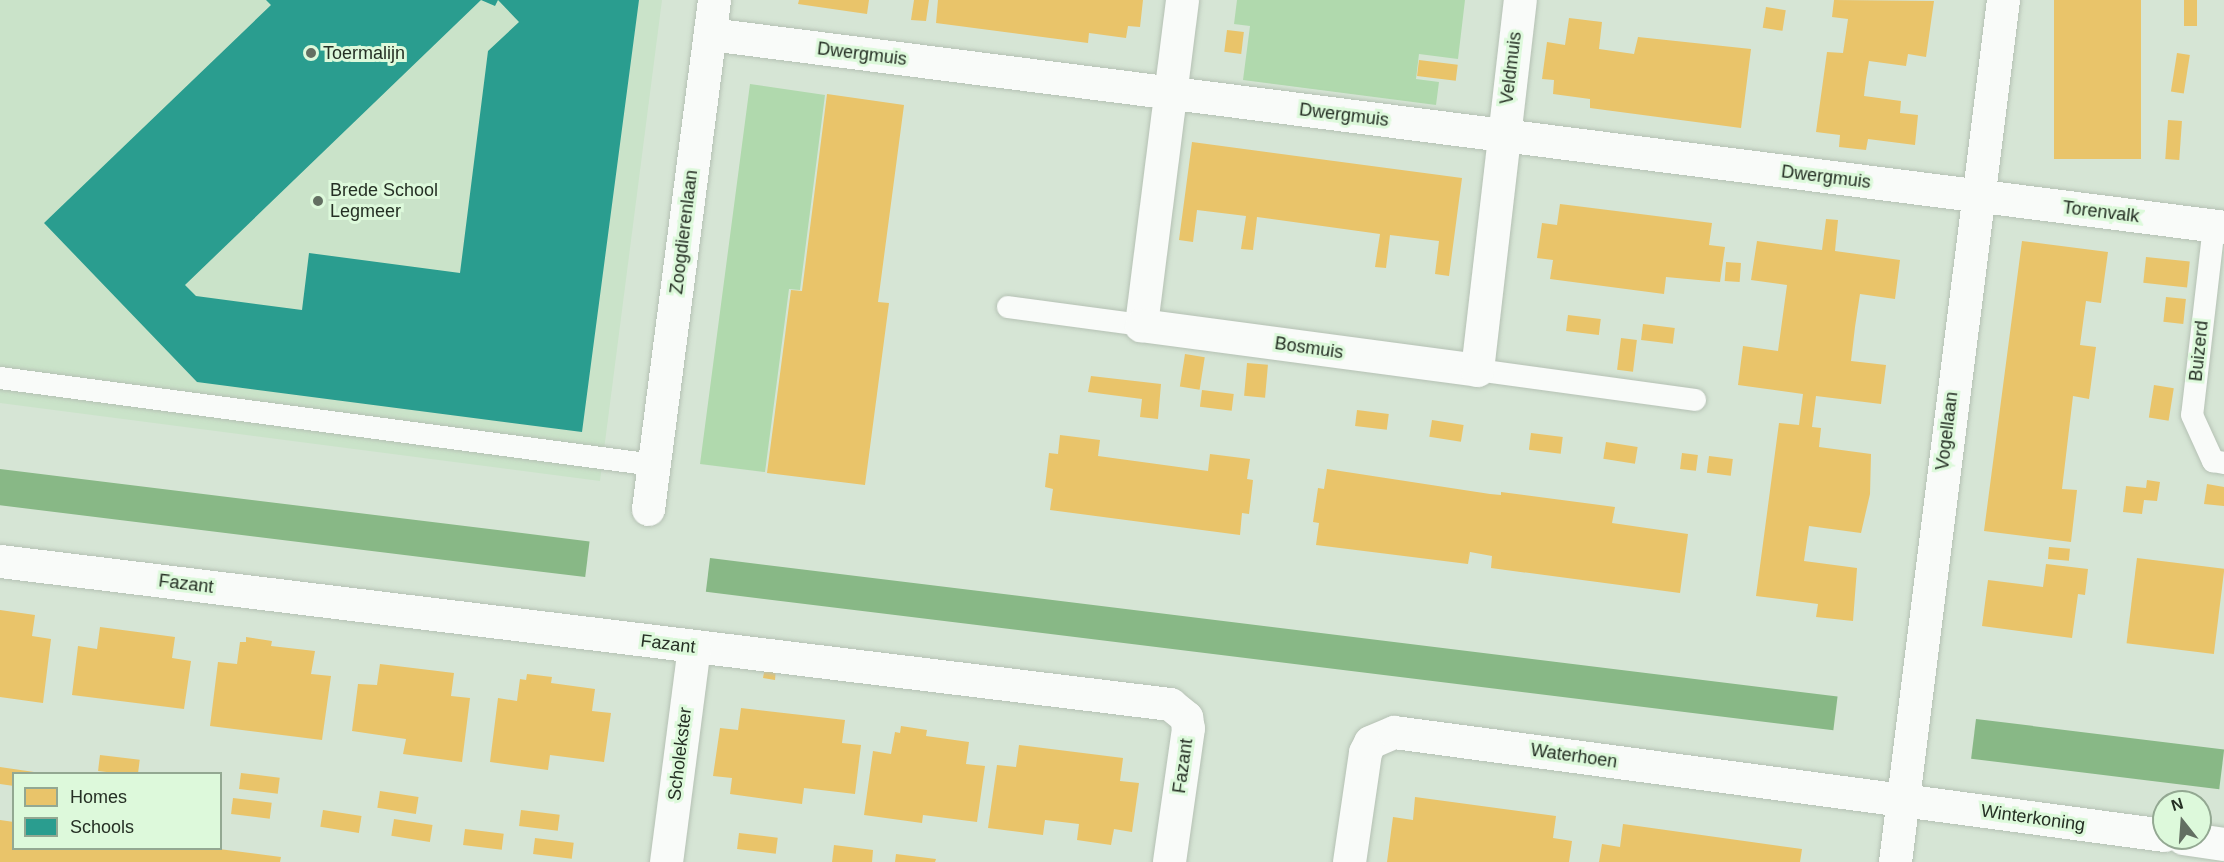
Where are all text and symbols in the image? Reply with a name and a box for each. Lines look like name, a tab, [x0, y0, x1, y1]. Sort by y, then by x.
street label: Veldmuis	[1496, 30, 1526, 106]
street label: Dwergmuis	[816, 38, 908, 70]
place label: Toermalijn	[323, 42, 405, 64]
marker: Toermalijn	[304, 46, 318, 60]
street label: Dwergmuis	[1298, 99, 1390, 131]
street label: Dwergmuis	[1780, 161, 1872, 193]
street label: Zoogdierenlaan	[666, 169, 702, 295]
place label: Brede School Legmeer	[330, 180, 438, 222]
marker: Brede School Legmeer	[311, 194, 325, 208]
street label: Torenvalk	[2061, 197, 2141, 227]
street label: Buizerd	[2185, 320, 2213, 382]
street label: Bosmuis	[1273, 333, 1345, 363]
street label: Vogellaan	[1931, 390, 1963, 472]
street label: Fazant	[157, 570, 215, 598]
street label: Fazant	[639, 630, 697, 658]
street label: Scholekster	[664, 706, 696, 802]
street label: Fazant	[1168, 737, 1198, 795]
street label: Waterhoen	[1529, 739, 1619, 773]
legend	[12, 772, 222, 850]
text: Homes	[70, 787, 127, 807]
north arrow	[2152, 790, 2212, 850]
text: N	[2169, 794, 2185, 814]
street label: Winterkoning	[1979, 800, 2087, 836]
text: Schools	[70, 817, 134, 837]

